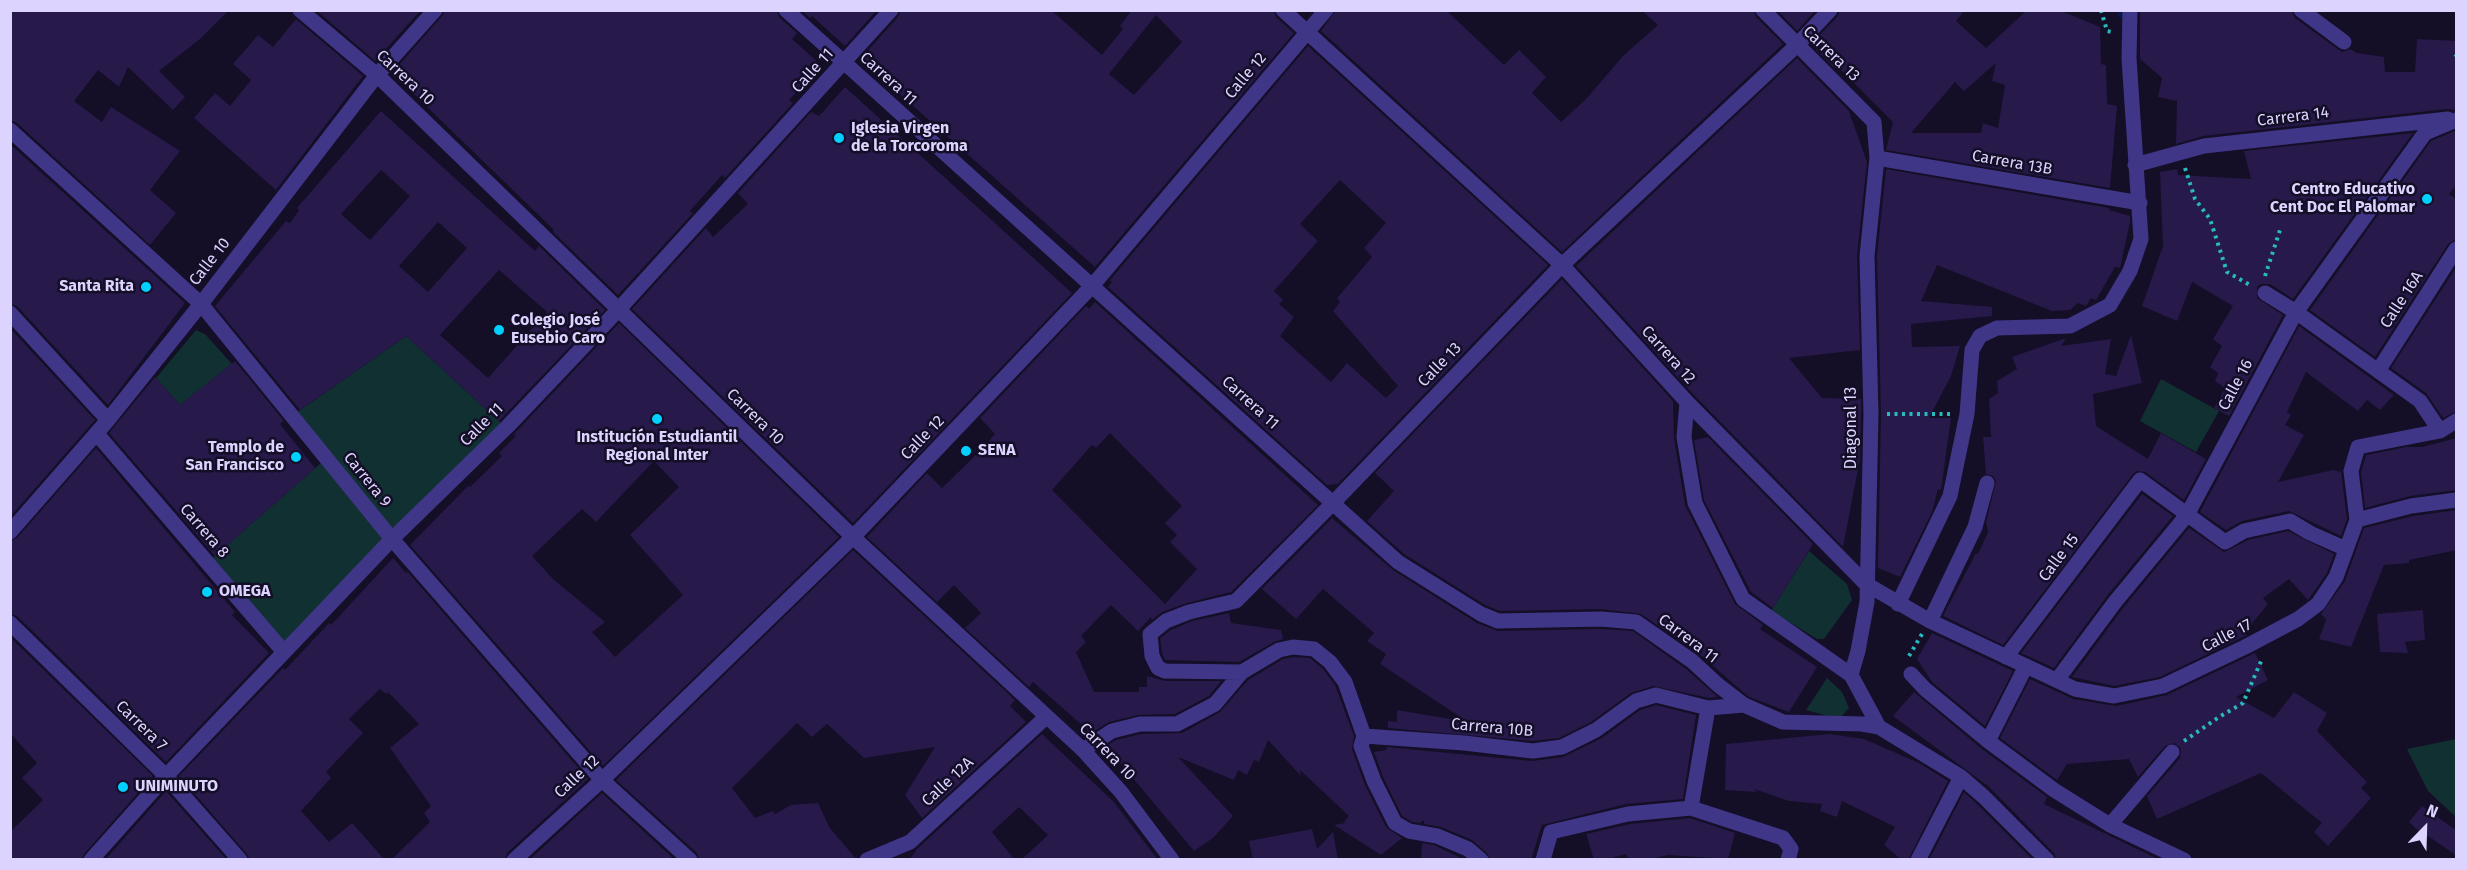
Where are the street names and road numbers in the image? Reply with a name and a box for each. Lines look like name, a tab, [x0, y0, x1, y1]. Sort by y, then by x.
street label: Carrera 13	[1799, 22, 1863, 86]
street label: Calle 11	[788, 45, 838, 97]
street label: Carrera 10	[372, 46, 438, 110]
street label: Carrera 11	[855, 48, 921, 110]
street label: Calle 12	[1221, 49, 1271, 103]
street label: Carrera 14	[2256, 103, 2330, 131]
street label: Carrera 13B	[1970, 146, 2054, 180]
street label: Calle 10	[185, 234, 235, 290]
street label: Calle 16A	[2376, 268, 2428, 332]
street label: Carrera 12	[1637, 322, 1699, 388]
street label: Calle 13	[1414, 339, 1466, 391]
street label: Calle 16	[2215, 356, 2257, 414]
street label: Carrera 11	[1217, 372, 1283, 434]
street label: Carrera 10	[722, 385, 788, 449]
street label: Diagonal 13	[1842, 387, 1862, 469]
street label: Calle 11	[456, 399, 508, 451]
street label: Calle 12	[897, 412, 949, 464]
street label: Carrera 9	[339, 449, 395, 511]
street label: Carrera 8	[175, 500, 233, 562]
street label: Calle 15	[2035, 530, 2083, 586]
street label: Carrera 11	[1654, 610, 1722, 668]
street label: Calle 17	[2199, 615, 2255, 657]
street label: Carrera 7	[111, 697, 171, 755]
street label: Carrera 10B	[1450, 715, 1534, 741]
street label: Carrera 10	[1075, 719, 1139, 785]
street label: Calle 12	[551, 751, 603, 803]
street label: Calle 12A	[918, 753, 978, 811]

